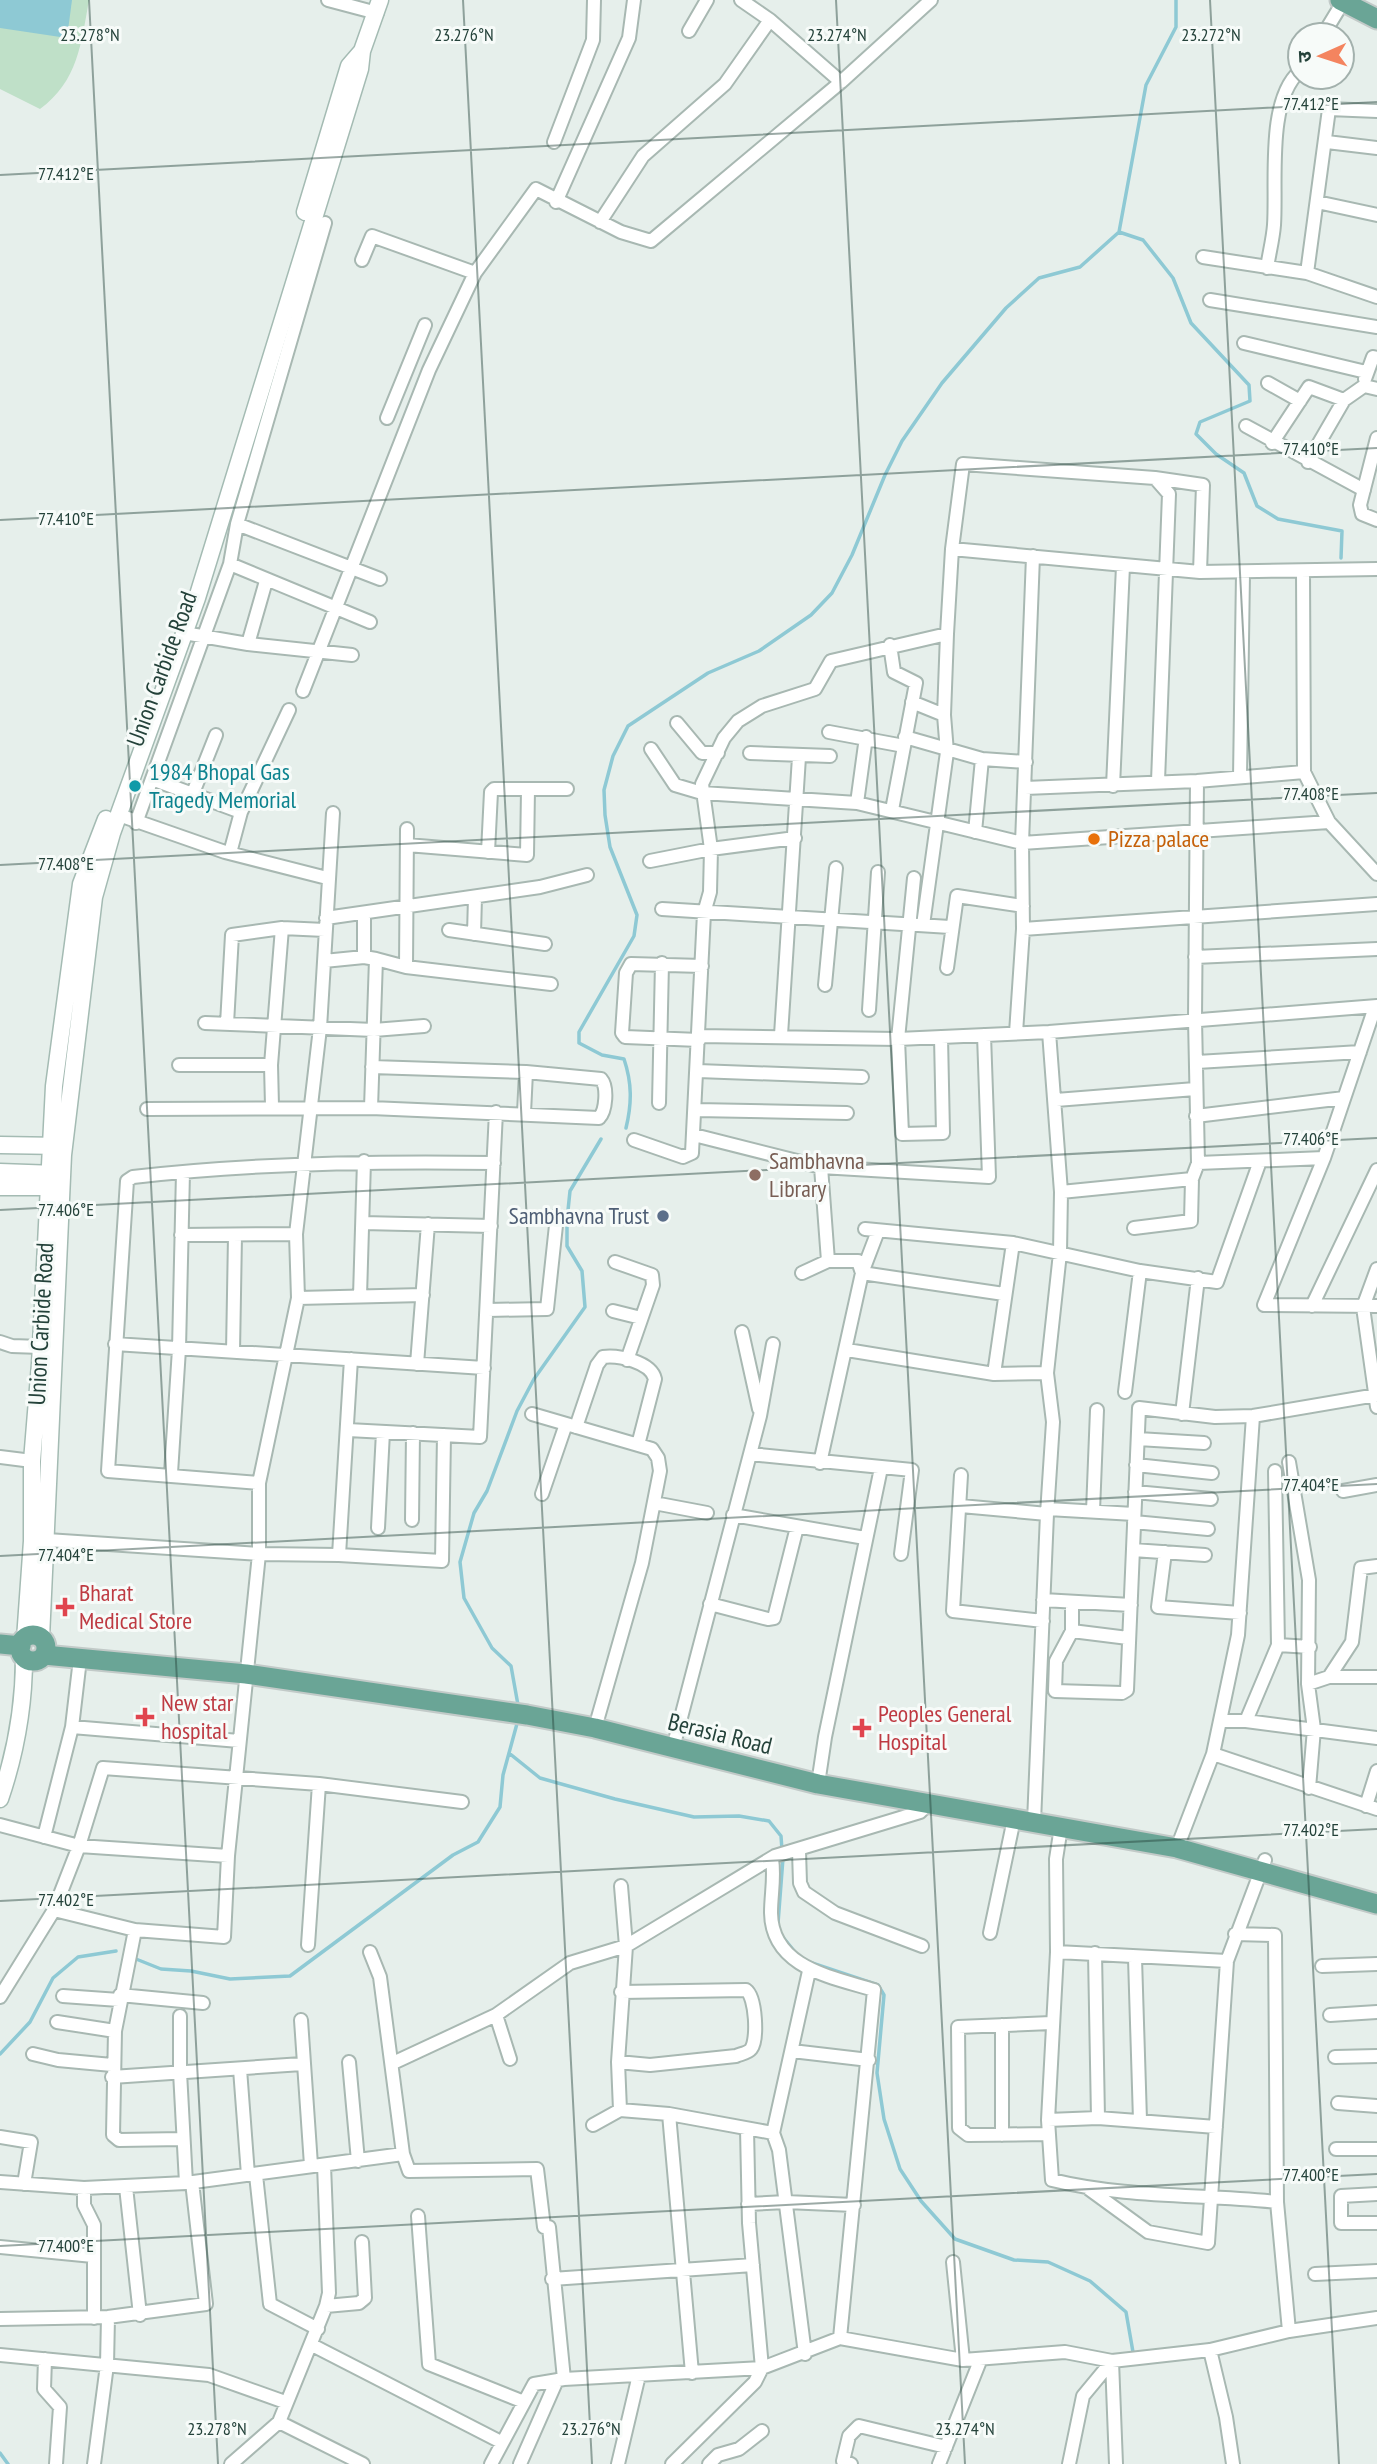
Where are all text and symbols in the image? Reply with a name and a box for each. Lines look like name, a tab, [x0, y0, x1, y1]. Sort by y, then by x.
north arrow	[1286, 21, 1356, 91]
text: 23.278°N	[60, 23, 120, 46]
text: 23.276°N	[434, 23, 494, 46]
text: 23.274°N	[807, 23, 867, 46]
text: 23.272°N	[1181, 23, 1241, 46]
text: उ	[1292, 50, 1316, 63]
text: 77.412°E	[1283, 92, 1339, 115]
text: 77.412°E	[38, 162, 94, 185]
text: 77.410°E	[1283, 437, 1339, 460]
text: 77.410°E	[38, 507, 94, 530]
street label: Union Carbide Road	[119, 587, 204, 751]
place label: 1984 Bhopal Gas Tragedy Memorial	[149, 756, 297, 815]
marker: 1984 Bhopal Gas Tragedy Memorial	[127, 778, 143, 794]
text: 77.408°E	[1283, 782, 1339, 805]
place label: Pizza palace	[1108, 823, 1209, 854]
marker: Pizza palace	[1086, 831, 1102, 847]
text: 77.408°E	[38, 852, 94, 875]
text: 77.406°E	[1283, 1127, 1339, 1150]
place label: Sambhavna Library	[769, 1145, 865, 1204]
marker: Sambhavna Library	[747, 1167, 763, 1183]
text: 77.406°E	[38, 1198, 94, 1221]
place label: Sambhavna Trust	[509, 1200, 649, 1231]
marker: Sambhavna Trust	[655, 1208, 671, 1224]
street label: Union Carbide Road	[21, 1242, 60, 1406]
text: 77.404°E	[1283, 1473, 1339, 1496]
text: 77.404°E	[38, 1543, 94, 1566]
place label: Bharat Medical Store	[79, 1577, 192, 1636]
marker: Bharat Medical Store	[57, 1599, 73, 1615]
place label: New star hospital	[161, 1687, 234, 1746]
place label: Peoples General Hospital	[878, 1698, 1012, 1757]
street label: Berasia Road	[665, 1706, 775, 1761]
marker: New star hospital	[135, 1707, 155, 1727]
marker: Peoples General Hospital	[852, 1718, 872, 1738]
text: 77.402°E	[1283, 1818, 1339, 1841]
text: 77.402°E	[38, 1888, 94, 1911]
text: 77.400°E	[1283, 2163, 1339, 2186]
text: 77.400°E	[38, 2234, 94, 2257]
text: 23.278°N	[187, 2417, 247, 2440]
text: 23.276°N	[561, 2417, 621, 2440]
text: 23.274°N	[935, 2417, 995, 2440]

